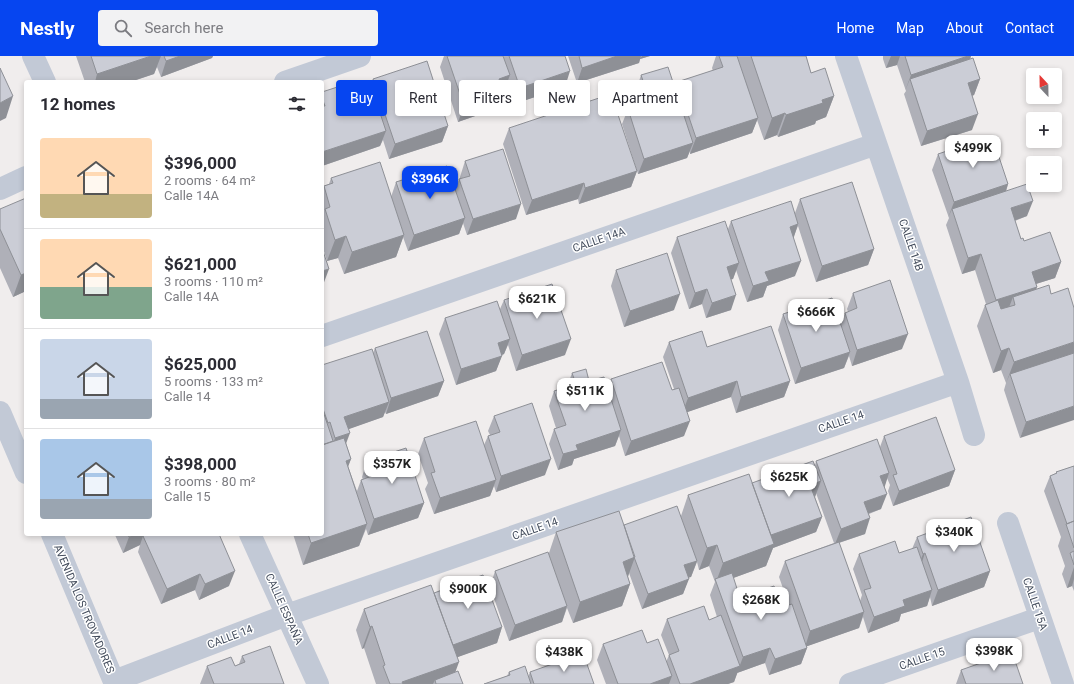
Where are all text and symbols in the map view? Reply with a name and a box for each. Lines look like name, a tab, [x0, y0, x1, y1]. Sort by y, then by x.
search box	[98, 10, 378, 46]
text: Nestly	[20, 17, 74, 40]
icon: search	[112, 17, 134, 39]
text: Search here	[144, 19, 223, 37]
text: Home	[836, 20, 874, 36]
text: Map	[896, 20, 924, 36]
text: About	[946, 20, 983, 36]
text: Contact	[1005, 20, 1054, 36]
north arrow	[1026, 68, 1062, 104]
map controls	[1026, 68, 1062, 192]
chip: Buy	[336, 80, 387, 116]
chip: Rent	[395, 80, 451, 116]
chip: Filters	[459, 80, 526, 116]
chip: New	[534, 80, 590, 116]
chip: Apartment	[598, 80, 692, 116]
icon: filters	[286, 93, 308, 115]
text: 12 homes	[40, 94, 116, 114]
button: +	[1026, 112, 1062, 148]
pin: $499K	[945, 135, 1001, 169]
text: $499K	[954, 140, 992, 155]
text: $396,000	[164, 153, 236, 173]
icon: home	[72, 154, 120, 202]
button: −	[1026, 156, 1062, 192]
pin: $396K	[402, 166, 458, 200]
text: $396K	[411, 171, 449, 186]
text: 2 rooms · 64 m²	[164, 173, 256, 188]
text: Calle 14A	[164, 188, 219, 203]
street label: CALLE 14B	[896, 217, 926, 273]
street label: CALLE 14A	[571, 225, 628, 255]
text: $621,000	[164, 254, 236, 274]
icon: home	[72, 255, 120, 303]
text: 3 rooms · 110 m²	[164, 274, 263, 289]
pin: $621K	[509, 286, 565, 320]
text: Calle 14A	[164, 289, 219, 304]
text: $621K	[518, 291, 556, 306]
pin: $666K	[788, 299, 844, 333]
text: $666K	[797, 304, 835, 319]
text: $625,000	[164, 354, 236, 374]
icon: home	[72, 355, 120, 403]
text: 5 rooms · 133 m²	[164, 374, 263, 389]
pin: $511K	[557, 378, 613, 412]
text: $511K	[566, 383, 604, 398]
text: Calle 14	[164, 389, 211, 404]
street label: CALLE 14	[816, 408, 866, 436]
pin: $357K	[364, 451, 420, 485]
text: $398,000	[164, 454, 236, 474]
icon: home	[72, 455, 120, 503]
text: $357K	[373, 456, 411, 471]
pin: $625K	[761, 464, 817, 498]
text: $625K	[770, 469, 808, 484]
text: 3 rooms · 80 m²	[164, 474, 256, 489]
text: Calle 15	[164, 489, 211, 504]
street label: CALLE 14	[510, 515, 560, 543]
pin: $340K	[926, 519, 982, 553]
text: $340K	[935, 524, 973, 539]
street label: AVENIDA LOS TROVADORES	[51, 543, 117, 676]
street label: CALLE ESPAÑA	[263, 571, 306, 647]
pin: $900K	[440, 576, 496, 610]
street label: CALLE 15A	[1020, 576, 1050, 633]
text: $900K	[449, 581, 487, 596]
pin: $268K	[733, 587, 789, 621]
text: $268K	[742, 592, 780, 607]
street label: CALLE 14	[205, 622, 255, 652]
pin: $398K	[966, 638, 1022, 672]
pin: $438K	[536, 639, 592, 673]
text: $398K	[975, 643, 1013, 658]
text: $438K	[545, 644, 583, 659]
street label: CALLE 15	[897, 645, 947, 673]

